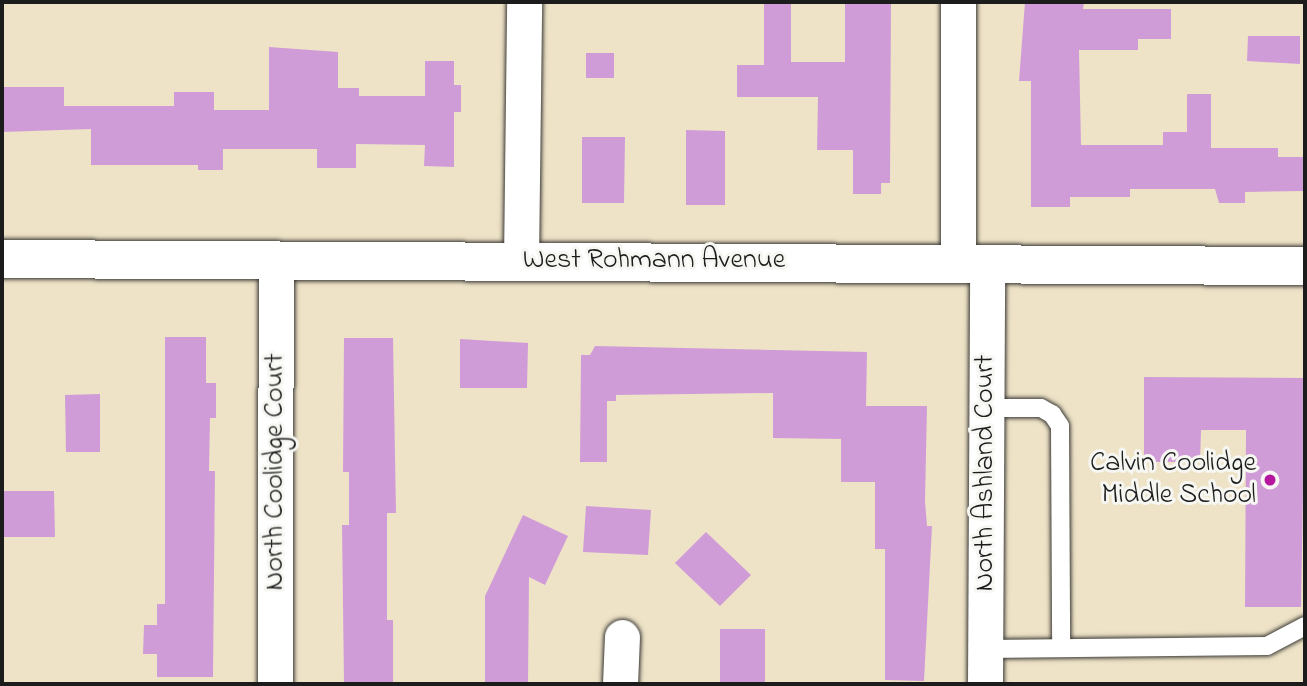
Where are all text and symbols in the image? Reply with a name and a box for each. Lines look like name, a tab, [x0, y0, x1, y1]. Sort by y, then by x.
street label: West Rohmann Avenue	[523, 244, 785, 278]
street label: North Coolidge Court	[259, 353, 293, 591]
street label: North Ashland Court	[969, 355, 1003, 591]
place label: Calvin Coolidge Middle School	[1090, 447, 1256, 513]
marker: Calvin Coolidge Middle School	[1262, 472, 1278, 488]

